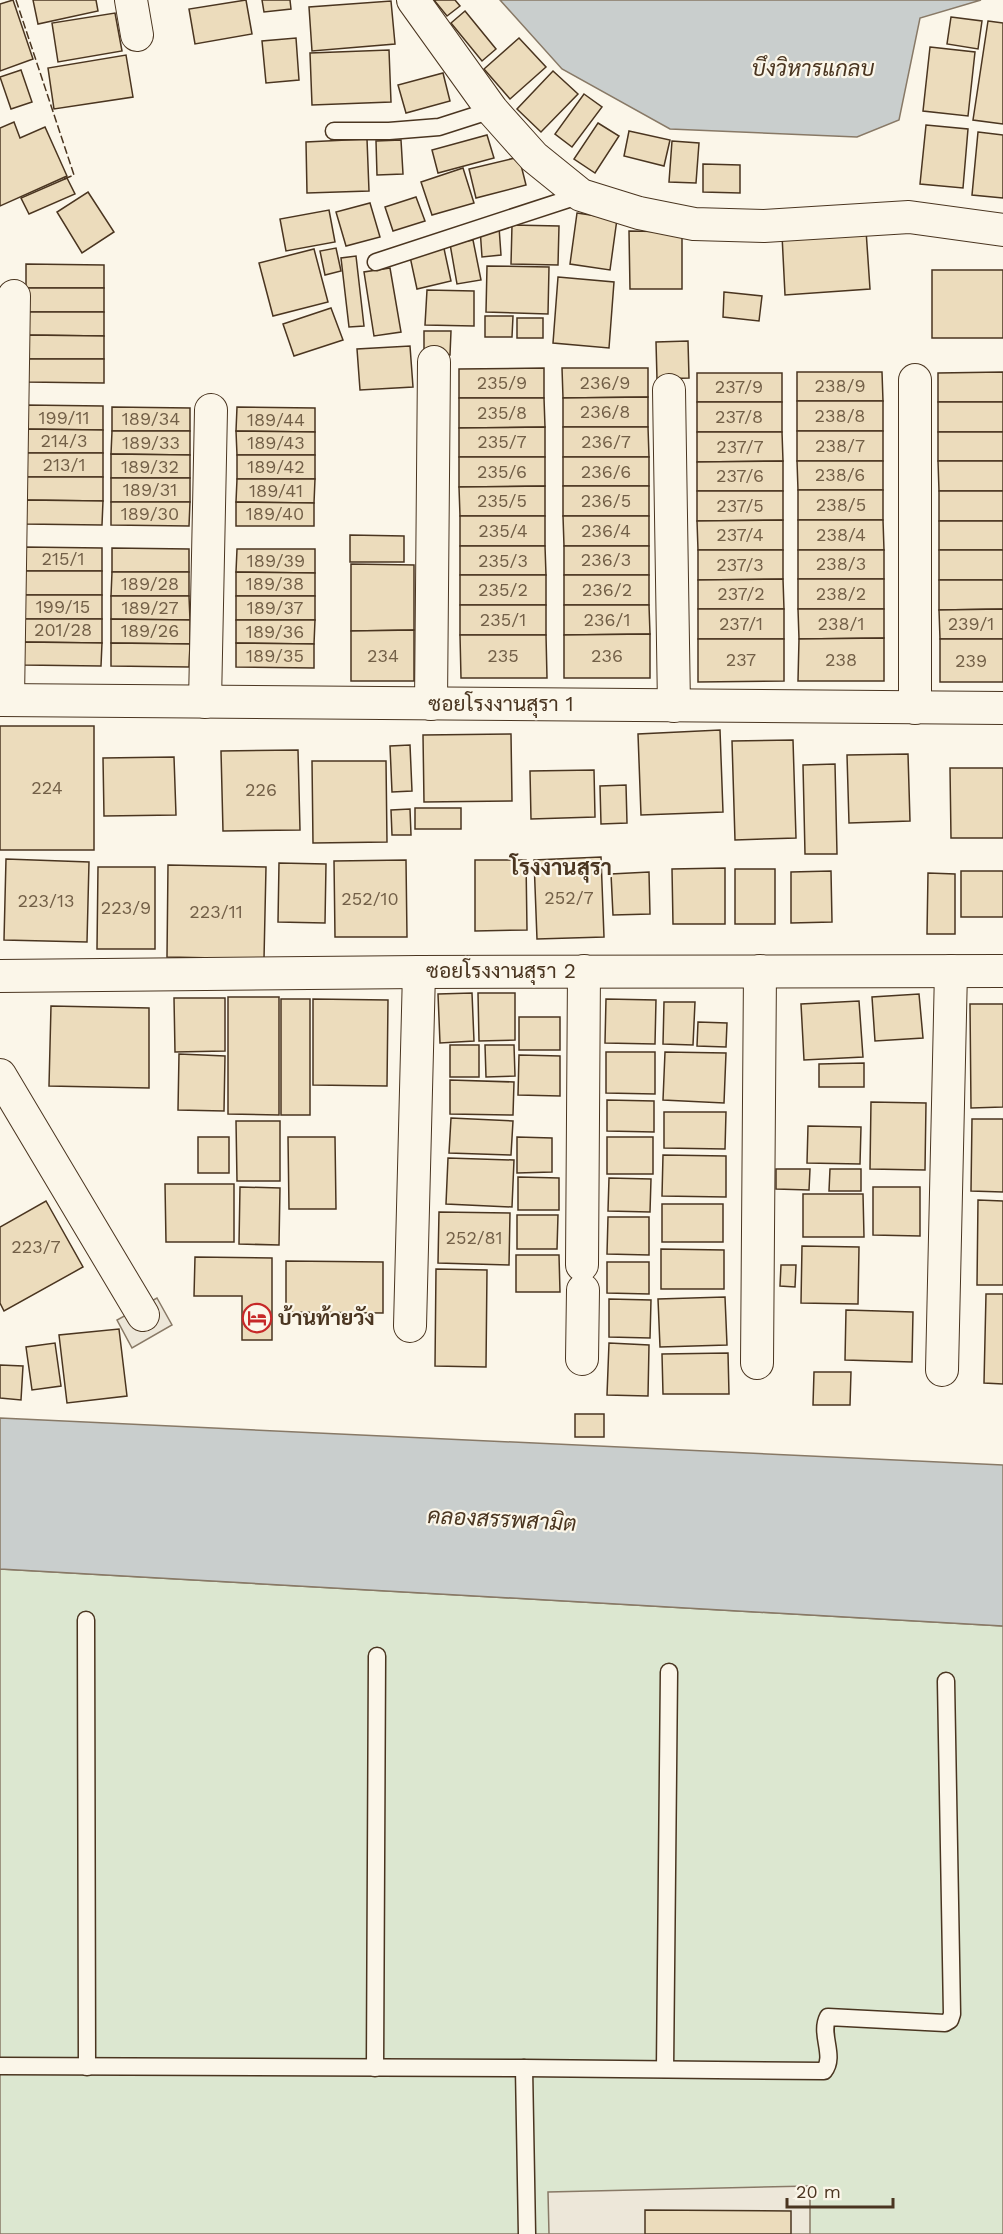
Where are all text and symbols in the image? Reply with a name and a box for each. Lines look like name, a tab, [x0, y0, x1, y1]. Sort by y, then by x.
water label: บึงวิหารแกลบ	[751, 55, 875, 81]
house number: 235/9	[477, 372, 527, 393]
house number: 236/9	[580, 372, 630, 393]
house number: 238/9	[814, 375, 866, 396]
house number: 237/9	[715, 376, 763, 397]
house number: 236/8	[580, 401, 630, 422]
house number: 235/8	[477, 402, 527, 423]
house number: 238/8	[815, 405, 865, 426]
house number: 237/8	[715, 406, 763, 427]
house number: 199/11	[39, 407, 89, 428]
house number: 189/34	[122, 408, 180, 429]
house number: 189/44	[247, 409, 305, 430]
house number: 214/3	[41, 430, 87, 451]
house number: 235/7	[477, 431, 527, 452]
house number: 236/7	[581, 431, 631, 452]
house number: 189/33	[122, 432, 180, 453]
house number: 189/43	[247, 432, 305, 453]
house number: 238/7	[815, 435, 865, 456]
house number: 237/7	[716, 436, 764, 457]
house number: 213/1	[43, 454, 85, 475]
house number: 189/32	[121, 456, 179, 477]
house number: 189/42	[247, 456, 305, 477]
house number: 235/6	[477, 461, 527, 482]
house number: 236/6	[581, 461, 631, 482]
house number: 238/6	[815, 464, 865, 485]
house number: 237/6	[716, 465, 764, 486]
house number: 189/31	[123, 479, 177, 500]
house number: 189/41	[249, 480, 303, 501]
house number: 235/5	[477, 490, 527, 511]
house number: 236/5	[581, 490, 631, 511]
house number: 238/5	[816, 494, 866, 515]
house number: 237/5	[716, 495, 764, 516]
house number: 189/30	[121, 503, 179, 524]
house number: 189/40	[246, 503, 304, 524]
house number: 235/4	[478, 520, 528, 541]
house number: 236/4	[581, 520, 631, 541]
house number: 237/4	[716, 524, 764, 545]
house number: 238/4	[816, 524, 866, 545]
house number: 215/1	[42, 548, 84, 569]
house number: 236/3	[581, 549, 631, 570]
house number: 189/39	[247, 550, 305, 571]
house number: 235/3	[478, 550, 528, 571]
house number: 238/3	[816, 553, 866, 574]
house number: 237/3	[716, 554, 764, 575]
house number: 189/28	[121, 573, 179, 594]
house number: 189/38	[246, 573, 304, 594]
house number: 235/2	[478, 579, 528, 600]
house number: 236/2	[582, 579, 632, 600]
house number: 237/2	[717, 583, 765, 604]
house number: 238/2	[816, 583, 866, 604]
house number: 199/15	[36, 596, 90, 617]
house number: 189/27	[121, 597, 179, 618]
house number: 189/37	[247, 597, 303, 618]
house number: 235/1	[480, 609, 526, 630]
house number: 236/1	[584, 609, 630, 630]
house number: 237/1	[719, 613, 763, 634]
house number: 238/1	[818, 613, 864, 634]
house number: 239/1	[948, 613, 994, 634]
house number: 201/28	[34, 619, 92, 640]
house number: 189/26	[121, 620, 179, 641]
house number: 189/36	[246, 621, 304, 642]
house number: 189/35	[246, 645, 304, 666]
house number: 234	[367, 645, 399, 666]
house number: 235	[487, 645, 519, 666]
house number: 236	[591, 645, 623, 666]
house number: 237	[726, 649, 756, 670]
house number: 238	[825, 649, 857, 670]
house number: 239	[955, 650, 987, 671]
street label: ซอยโรงงานสุรา 1	[428, 691, 574, 718]
house number: 224	[31, 777, 63, 798]
house number: 226	[245, 779, 277, 800]
district label: โรงงานสุรา	[508, 853, 612, 883]
house number: 252/7	[544, 887, 594, 908]
house number: 252/10	[341, 888, 399, 909]
house number: 223/13	[18, 890, 74, 911]
house number: 223/9	[101, 897, 151, 918]
house number: 223/11	[189, 901, 243, 922]
street label: ซอยโรงงานสุรา 2	[426, 958, 576, 985]
house number: 252/81	[445, 1227, 503, 1248]
house number: 223/7	[11, 1236, 61, 1257]
hotel icon: บ้านท้ายวัง	[241, 1302, 273, 1334]
place label: บ้านท้ายวัง	[278, 1305, 375, 1330]
water label: คลองสรรพสามิต	[427, 1502, 577, 1536]
scale bar	[787, 2171, 894, 2209]
text: 20 m	[796, 2181, 841, 2202]

